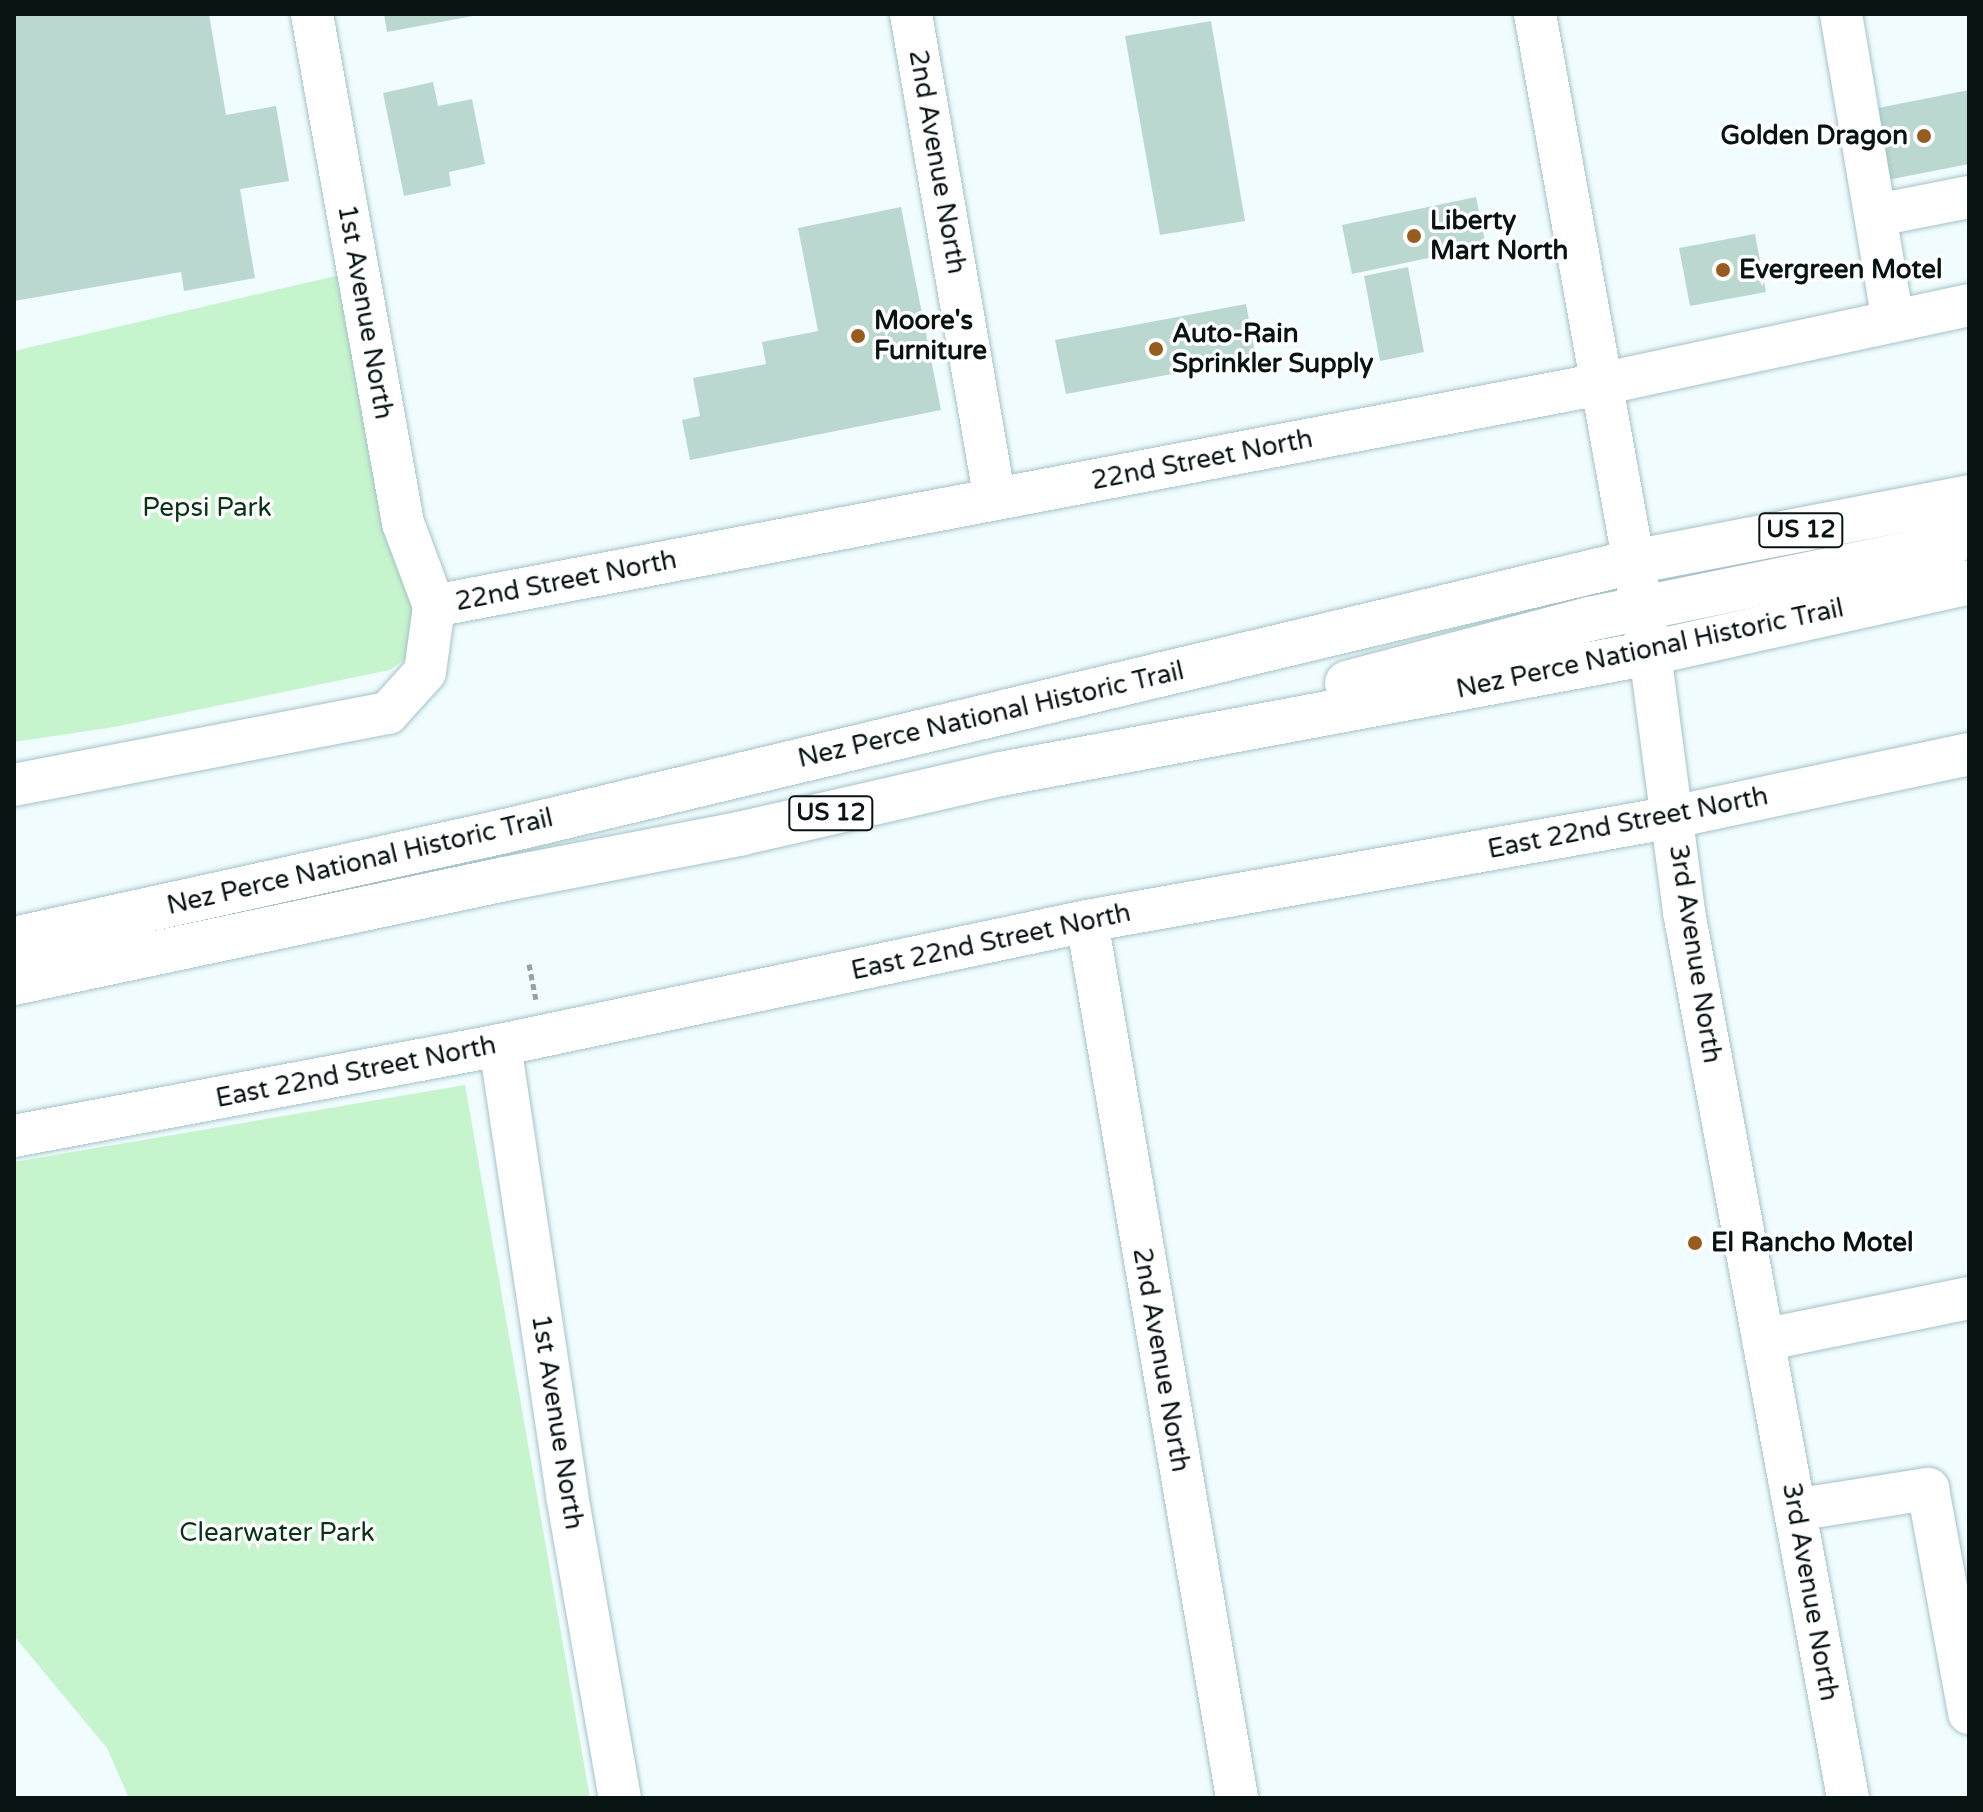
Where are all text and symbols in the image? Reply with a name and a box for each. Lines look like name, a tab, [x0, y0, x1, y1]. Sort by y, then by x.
street label: 2nd Avenue North	[902, 47, 972, 277]
place label: Golden Dragon	[1720, 120, 1908, 152]
marker: Golden Dragon	[1915, 127, 1933, 145]
street label: 1st Avenue North	[331, 202, 399, 422]
place label: Liberty Mart North	[1430, 205, 1568, 266]
marker: Liberty Mart North	[1405, 227, 1423, 245]
place label: Evergreen Motel	[1739, 254, 1942, 286]
marker: Evergreen Motel	[1714, 261, 1732, 279]
place label: Moore's Furniture	[874, 305, 987, 366]
place label: Auto-Rain Sprinkler Supply	[1172, 318, 1373, 380]
marker: Moore's Furniture	[849, 327, 867, 345]
marker: Auto-Rain Sprinkler Supply	[1147, 340, 1165, 358]
street label: 22nd Street North	[1089, 423, 1315, 497]
park label: Pepsi Park	[142, 492, 272, 524]
road number: US 12	[1757, 510, 1845, 550]
street label: 22nd Street North	[453, 544, 679, 618]
street label: Nez Perce National Historic Trail	[1453, 593, 1847, 705]
street label: Nez Perce National Historic Trail	[795, 655, 1187, 775]
street label: East 22nd Street North	[1485, 781, 1771, 865]
road number: US 12	[787, 793, 875, 833]
street label: Nez Perce National Historic Trail	[164, 802, 556, 922]
street label: 3rd Avenue North	[1662, 842, 1728, 1066]
street label: East 22nd Street North	[848, 897, 1134, 987]
street label: East 22nd Street North	[213, 1030, 499, 1114]
place label: El Rancho Motel	[1711, 1227, 1913, 1259]
marker: El Rancho Motel	[1686, 1234, 1704, 1252]
street label: 2nd Avenue North	[1126, 1245, 1196, 1475]
street label: 1st Avenue North	[525, 1312, 589, 1532]
street label: 3rd Avenue North	[1775, 1481, 1845, 1703]
park label: Clearwater Park	[179, 1517, 375, 1549]

